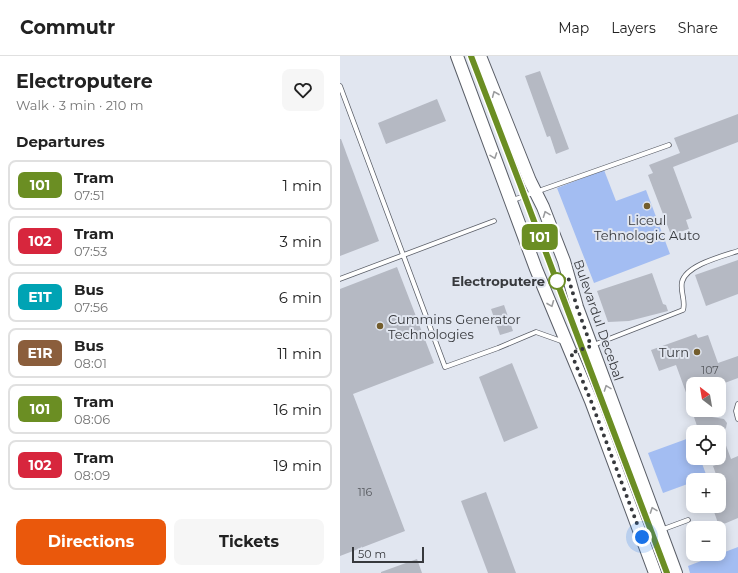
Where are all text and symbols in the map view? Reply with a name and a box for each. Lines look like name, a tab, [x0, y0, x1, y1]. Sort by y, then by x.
text: Commutr	[20, 16, 115, 39]
text: Map	[558, 19, 589, 37]
text: Layers	[611, 19, 656, 37]
text: Share	[678, 19, 718, 37]
button: heart	[282, 69, 324, 111]
text: Electroputere	[16, 70, 153, 93]
one-way arrow	[492, 91, 500, 98]
text: Walk · 3 min · 210 m	[16, 97, 144, 113]
text: Departures	[16, 132, 105, 151]
one-way arrow	[490, 153, 498, 160]
text: Tram	[74, 168, 114, 187]
text: 101	[30, 176, 50, 194]
text: 1 min	[283, 176, 322, 195]
text: 07:51	[74, 187, 105, 203]
marker: Liceul Tehnologic Auto	[642, 201, 652, 211]
one-way arrow	[542, 210, 551, 217]
place label: Liceul Tehnologic Auto	[594, 212, 700, 243]
text: Tram	[74, 224, 114, 243]
line badge: 101	[517, 224, 563, 250]
text: 101	[530, 228, 550, 246]
text: 102	[28, 232, 52, 250]
text: 3 min	[280, 232, 322, 251]
text: 07:53	[74, 243, 107, 259]
street label: Bulevardul Decebal	[571, 257, 627, 383]
marker: Electroputere	[548, 272, 566, 290]
place label: Electroputere	[451, 273, 545, 289]
text: Bus	[74, 280, 104, 299]
text: E1T	[28, 288, 52, 306]
text: 6 min	[279, 288, 322, 307]
text: 07:56	[74, 299, 108, 315]
one-way arrow	[546, 300, 554, 307]
place label: Cummins Generator Technologies	[388, 311, 521, 342]
marker: Cummins Generator Technologies	[375, 321, 385, 331]
text: Bus	[74, 336, 104, 355]
text: E1R	[27, 344, 53, 362]
text: 11 min	[277, 344, 322, 363]
place label: Turn	[659, 344, 689, 360]
marker: Turn	[692, 347, 702, 357]
text: 08:01	[74, 355, 107, 371]
house number: 107	[701, 363, 719, 377]
north arrow	[686, 377, 726, 417]
map controls	[686, 377, 726, 561]
one-way arrow	[604, 385, 612, 392]
text: Tram	[74, 392, 114, 411]
text: 101	[30, 400, 50, 418]
text: 16 min	[273, 400, 322, 419]
text: 08:06	[74, 411, 110, 427]
button: locate	[686, 425, 726, 465]
text: Tram	[74, 448, 114, 467]
text: 102	[28, 456, 52, 474]
text: 19 min	[273, 456, 322, 475]
text: 08:09	[74, 467, 110, 483]
button: +	[686, 473, 726, 513]
house number: 116	[358, 485, 373, 499]
one-way arrow	[649, 507, 657, 514]
button: Directions	[16, 519, 166, 565]
button: Tickets	[174, 519, 324, 565]
button: −	[686, 521, 726, 561]
your location	[632, 527, 652, 547]
scale bar	[352, 545, 424, 564]
text: 50 m	[358, 547, 386, 561]

